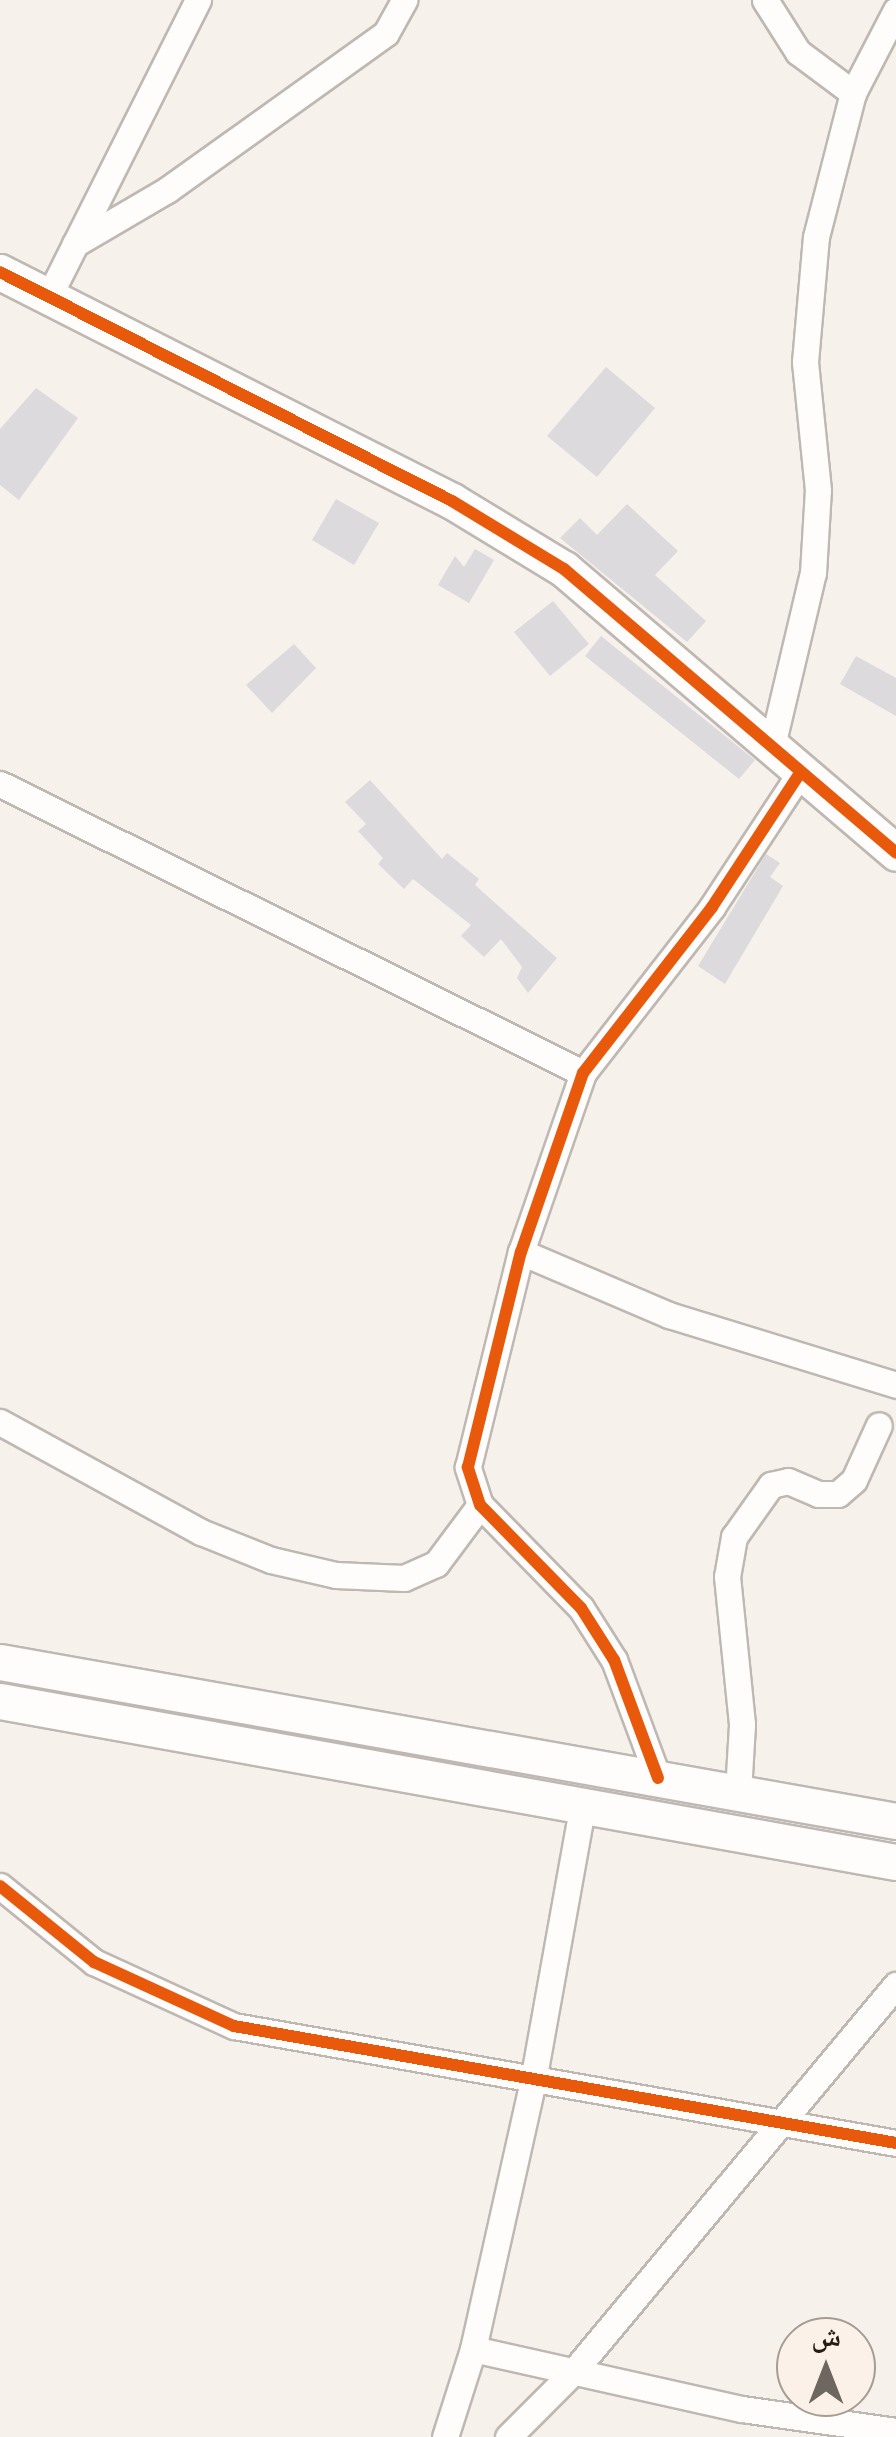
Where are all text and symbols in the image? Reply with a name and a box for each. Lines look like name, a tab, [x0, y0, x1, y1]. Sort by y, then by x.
north arrow	[776, 2317, 876, 2417]
text: ش	[811, 2321, 841, 2357]

